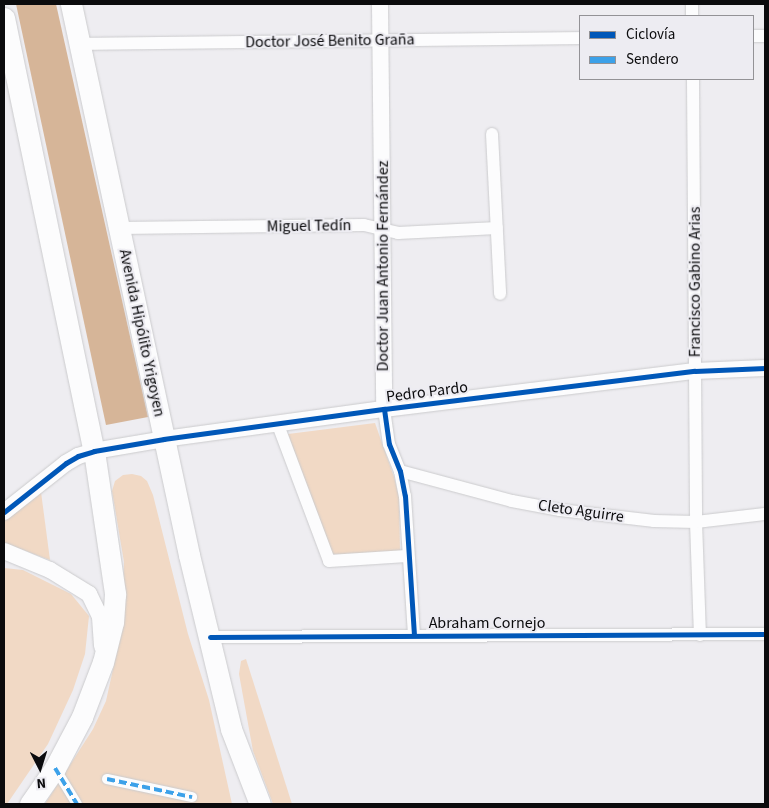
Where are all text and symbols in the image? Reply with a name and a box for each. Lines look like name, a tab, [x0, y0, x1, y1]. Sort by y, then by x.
legend	[579, 15, 754, 80]
text: Ciclovía	[626, 24, 675, 45]
street label: Doctor José Benito Graña	[245, 30, 415, 52]
text: Sendero	[626, 49, 679, 70]
street label: Doctor Juan Antonio Fernández	[373, 161, 393, 371]
street label: Francisco Gabino Arias	[685, 207, 705, 357]
street label: Miguel Tedín	[267, 216, 351, 236]
street label: Avenida Hipólito Yrigoyen	[115, 247, 169, 419]
street label: Pedro Pardo	[385, 377, 469, 407]
street label: Cleto Aguirre	[537, 495, 625, 527]
street label: Abraham Cornejo	[429, 613, 545, 633]
north arrow	[15, 743, 65, 793]
text: N	[36, 773, 47, 793]

